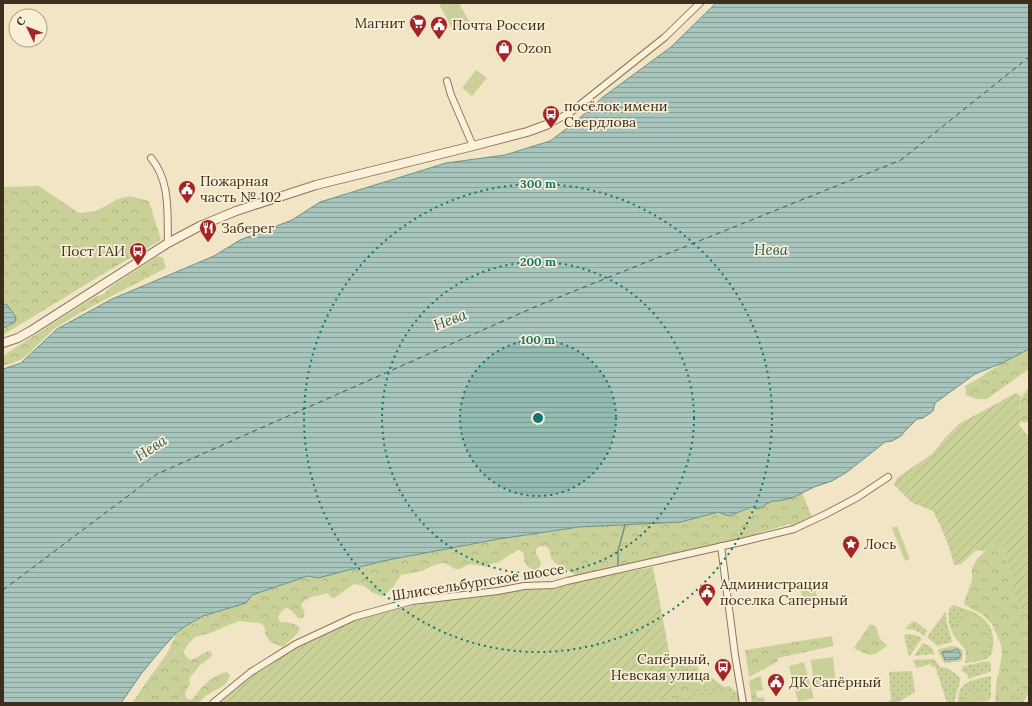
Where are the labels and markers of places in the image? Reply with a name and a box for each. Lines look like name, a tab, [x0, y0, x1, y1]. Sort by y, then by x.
supermarket icon: Магнит	[408, 13, 428, 38]
place label: Магнит	[354, 14, 405, 32]
public building icon: Почта России	[429, 15, 449, 40]
place label: Почта России	[452, 16, 545, 34]
shop icon: Ozon	[494, 38, 514, 63]
place label: Ozon	[517, 39, 552, 57]
place label: посёлок имени Свердлова	[564, 97, 668, 131]
bus stop icon: посёлок имени Свердлова	[541, 104, 561, 129]
place label: Пожарная часть № 102	[200, 172, 281, 206]
public building icon: Пожарная часть № 102	[177, 179, 197, 204]
restaurant icon: Заберег	[198, 218, 218, 243]
place label: Заберег	[221, 219, 274, 237]
bus stop icon: Пост ГАИ	[128, 241, 148, 266]
place label: Пост ГАИ	[61, 242, 125, 260]
centre of rings	[531, 411, 545, 425]
place icon: Лось	[841, 534, 861, 559]
place label: Лось	[864, 535, 896, 553]
place label: Администрация поселка Саперный	[719, 575, 848, 609]
public building icon: Администрация поселка Саперный	[697, 582, 717, 607]
place label: Сапёрный, Невская улица	[611, 650, 710, 684]
bus stop icon: Сапёрный, Невская улица	[713, 657, 733, 682]
public building icon: ДК Сапёрный	[766, 672, 786, 697]
place label: ДК Сапёрный	[789, 673, 882, 691]

